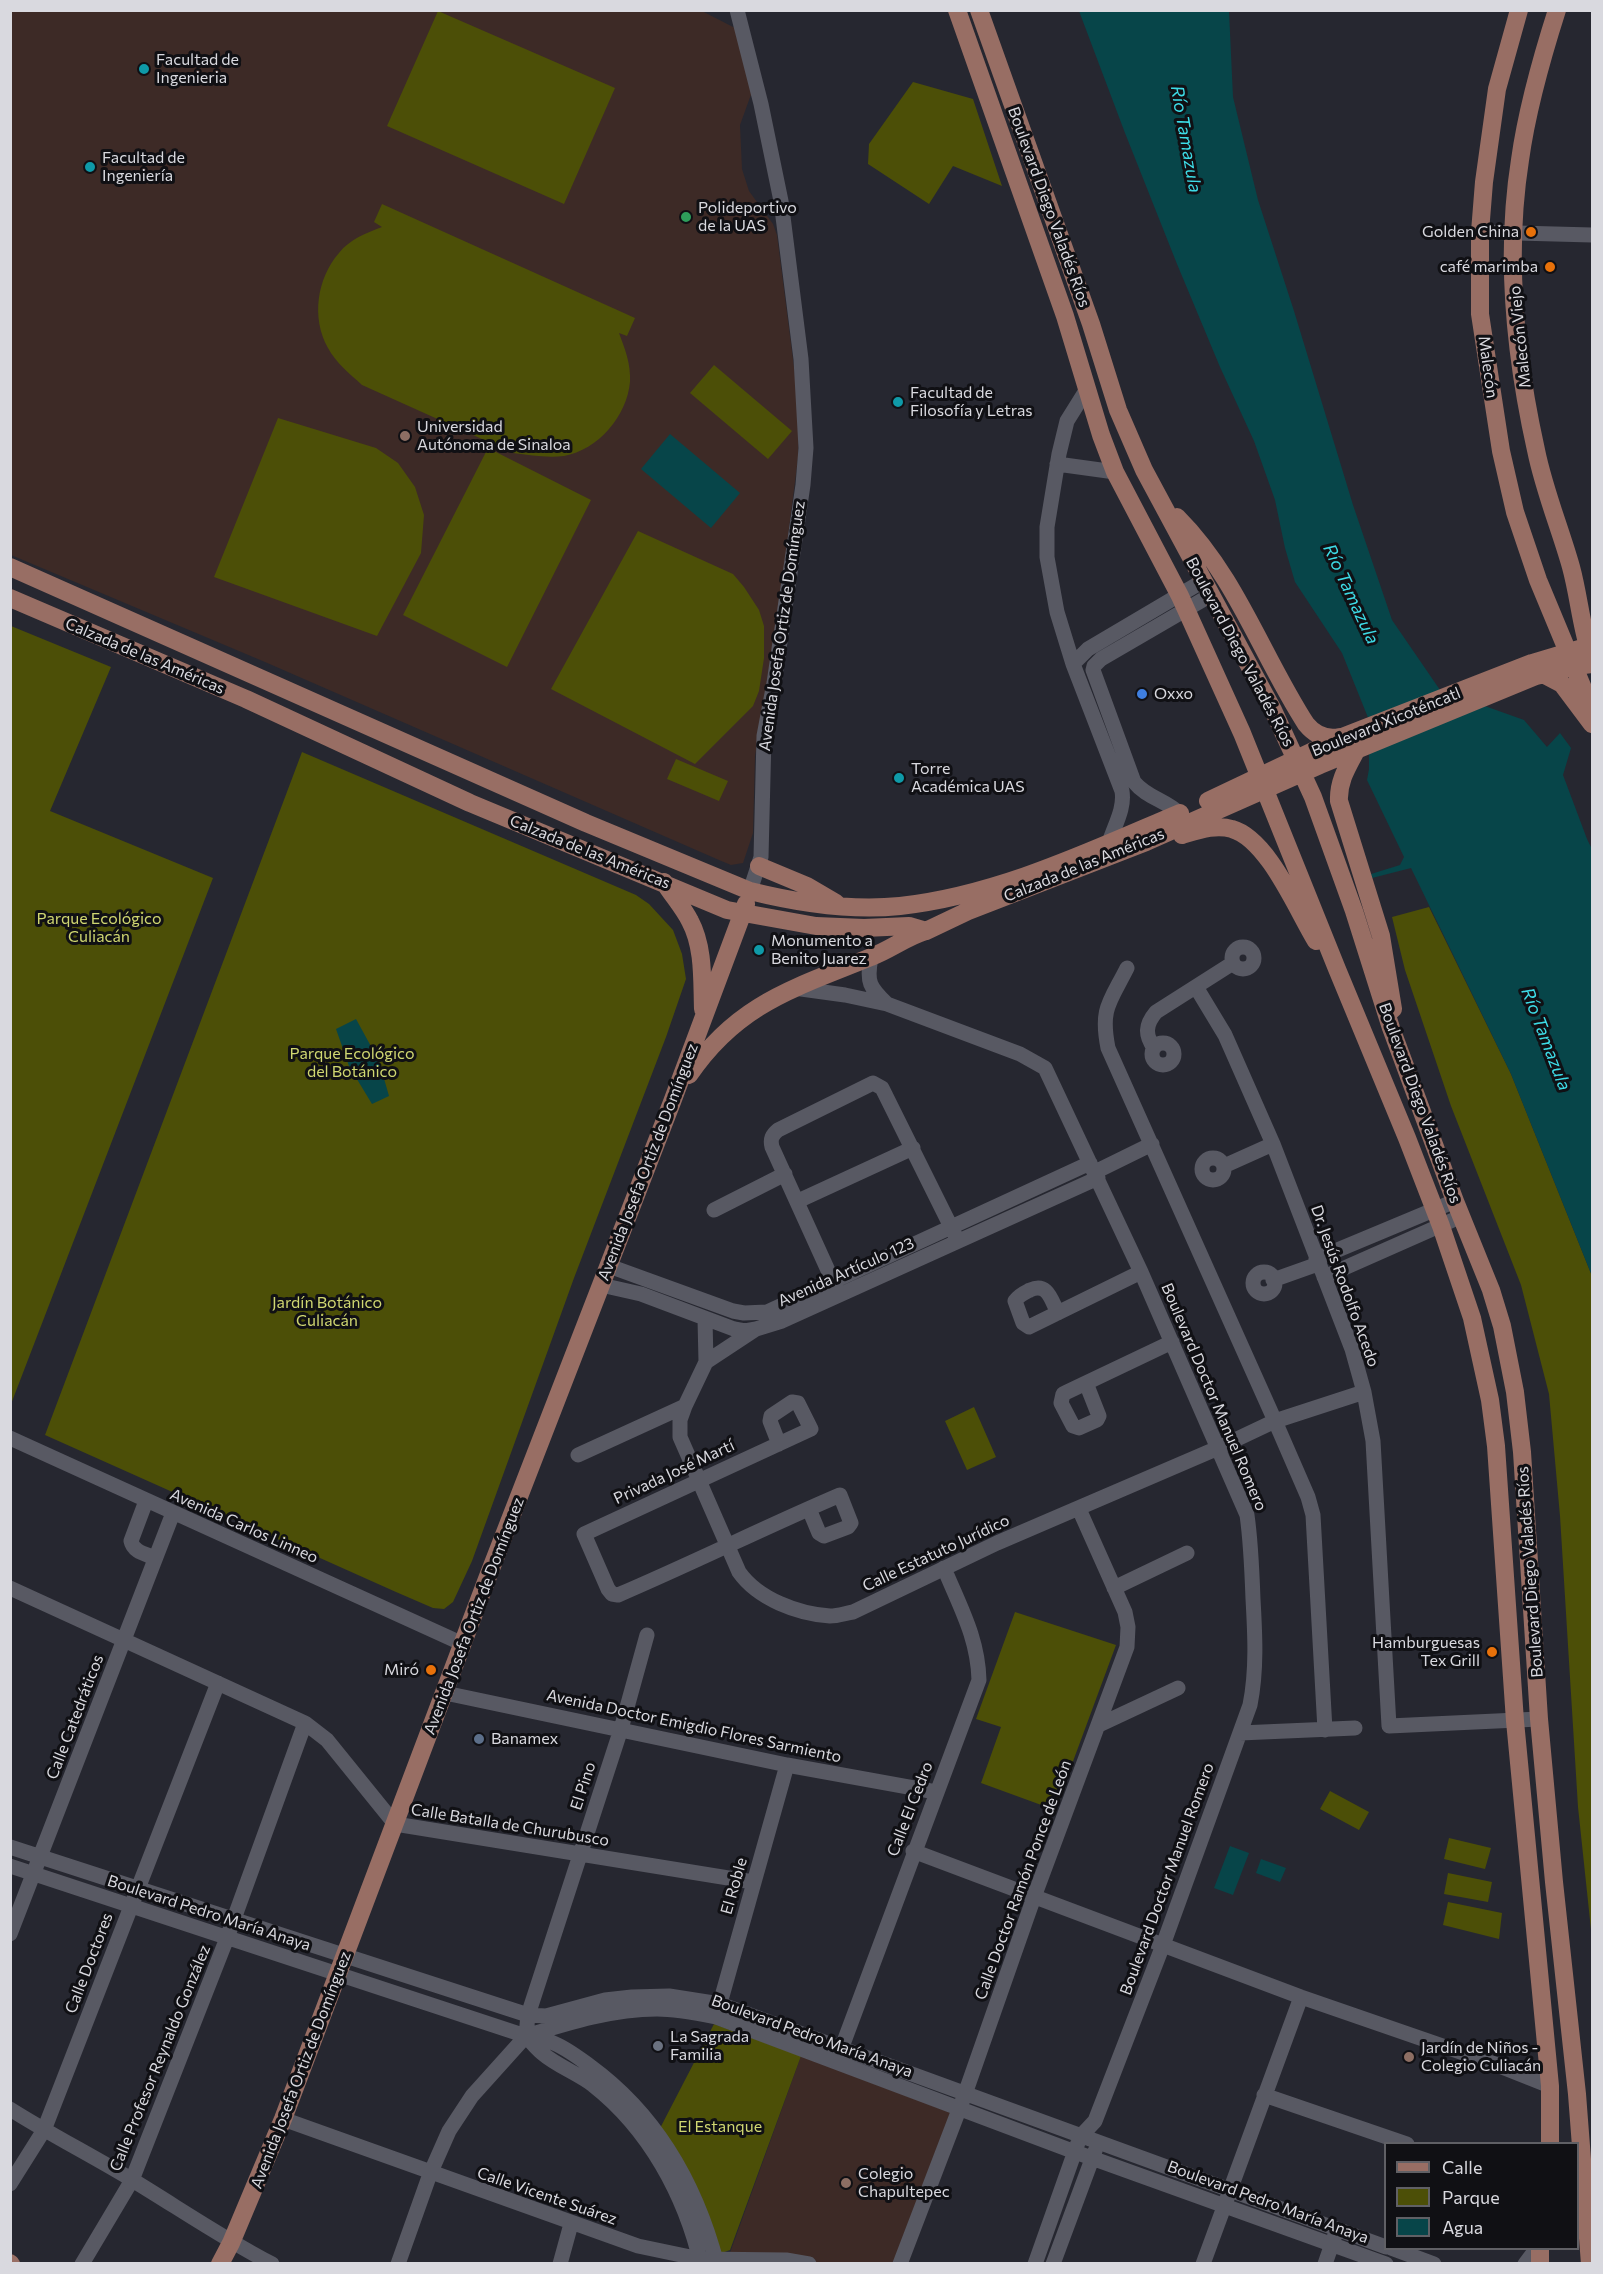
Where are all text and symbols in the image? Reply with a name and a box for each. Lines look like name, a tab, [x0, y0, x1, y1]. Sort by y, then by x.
place label: Facultad de Ingenieria	[156, 50, 239, 88]
marker: Facultad de Ingenieria	[137, 62, 151, 76]
water label: Río Tamazula	[1166, 84, 1206, 194]
street label: Boulevard Diego Valadés Ríos	[1004, 104, 1094, 310]
place label: Facultad de Ingeniería	[102, 148, 185, 186]
marker: Facultad de Ingeniería	[83, 160, 97, 174]
place label: Polideportivo de la UAS	[698, 198, 797, 236]
marker: Polideportivo de la UAS	[679, 210, 693, 224]
place label: Golden China	[1422, 222, 1519, 242]
marker: Golden China	[1524, 225, 1538, 239]
place label: café marimba	[1440, 257, 1538, 277]
marker: café marimba	[1543, 260, 1557, 274]
street label: Malecón Viejo	[1505, 285, 1535, 389]
street label: Malecón	[1474, 335, 1502, 399]
place label: Facultad de Filosofía y Letras	[910, 383, 1033, 421]
marker: Facultad de Filosofía y Letras	[891, 395, 905, 409]
place label: Universidad Autónoma de Sinaloa	[417, 417, 571, 455]
marker: Universidad Autónoma de Sinaloa	[398, 429, 412, 443]
street label: Avenida Josefa Ortiz de Domínguez	[755, 500, 809, 752]
water label: Río Tamazula	[1318, 540, 1384, 648]
street label: Boulevard Diego Valadés Ríos	[1182, 554, 1298, 750]
street label: Calzada de las Américas	[62, 614, 228, 698]
street label: Boulevard Xicoténcatl	[1309, 683, 1463, 761]
place label: Oxxo	[1154, 684, 1193, 704]
marker: Oxxo	[1135, 687, 1149, 701]
place label: Torre Académica UAS	[911, 759, 1025, 797]
marker: Torre Académica UAS	[892, 771, 906, 785]
street label: Calzada de las Américas	[507, 811, 673, 893]
street label: Calzada de las Américas	[1001, 824, 1167, 906]
park label: Parque Ecológico Culiacán	[36, 909, 162, 947]
place label: Monumento a Benito Juarez	[771, 931, 873, 969]
marker: Monumento a Benito Juarez	[752, 943, 766, 957]
water label: Río Tamazula	[1516, 985, 1576, 1093]
street label: Boulevard Diego Valadés Ríos	[1375, 1000, 1465, 1206]
street label: Avenida Josefa Ortiz de Domínguez	[594, 1041, 702, 1283]
park label: Parque Ecológico del Botánico	[289, 1044, 415, 1082]
street label: Dr. Jesús Rodolfo Acedo	[1307, 1202, 1383, 1370]
street label: Avenida Artículo 123	[775, 1233, 917, 1311]
street label: Boulevard Doctor Manuel Romero	[1157, 1280, 1271, 1514]
park label: Jardín Botánico Culiacán	[272, 1293, 382, 1331]
street label: Privada José Martí	[611, 1436, 737, 1508]
street label: Boulevard Diego Valadés Ríos	[1513, 1466, 1547, 1678]
street label: Avenida Carlos Linneo	[167, 1485, 321, 1567]
street label: Avenida Josefa Ortiz de Domínguez	[420, 1495, 528, 1737]
street label: Calle Estatuto Jurídico	[859, 1510, 1013, 1596]
place label: Hamburguesas Tex Grill	[1372, 1633, 1480, 1671]
marker: Hamburguesas Tex Grill	[1485, 1645, 1499, 1659]
street label: Calle Catedráticos	[42, 1652, 108, 1782]
place label: Miró	[384, 1660, 419, 1680]
marker: Miró	[424, 1663, 438, 1677]
street label: Avenida Doctor Emigdio Flores Sarmiento	[545, 1685, 843, 1767]
place label: Banamex	[491, 1729, 558, 1749]
marker: Banamex	[472, 1732, 486, 1746]
street label: Calle Doctor Ramón Ponce de León	[971, 1758, 1075, 2002]
street label: El Pino	[566, 1759, 600, 1813]
street label: Calle El Cedro	[883, 1759, 937, 1859]
street label: Boulevard Doctor Manuel Romero	[1116, 1760, 1218, 1998]
street label: Calle Batalla de Churubusco	[410, 1800, 610, 1850]
street label: El Roble	[717, 1855, 751, 1917]
street label: Boulevard Pedro María Anaya	[105, 1871, 313, 1955]
street label: Calle Doctores	[61, 1910, 117, 2016]
street label: Calle Profesor Reynaldo González	[106, 1942, 214, 2174]
street label: Avenida Josefa Ortiz de Domínguez	[247, 1949, 355, 2191]
street label: Boulevard Pedro María Anaya	[709, 1991, 915, 2081]
place label: La Sagrada Familia	[670, 2027, 749, 2065]
place label: Jardín de Niños - Colegio Culiacán	[1421, 2038, 1541, 2076]
marker: La Sagrada Familia	[651, 2039, 665, 2053]
marker: Jardín de Niños - Colegio Culiacán	[1402, 2050, 1416, 2064]
park label: El Estanque	[678, 2117, 762, 2137]
legend	[1384, 2142, 1579, 2250]
text: Calle	[1442, 2156, 1482, 2178]
street label: Boulevard Pedro María Anaya	[1165, 2157, 1371, 2247]
street label: Calle Vicente Suárez	[475, 2163, 619, 2229]
place label: Colegio Chapultepec	[858, 2164, 950, 2202]
marker: Colegio Chapultepec	[839, 2176, 853, 2190]
text: Parque	[1442, 2186, 1500, 2208]
text: Agua	[1442, 2216, 1483, 2238]

